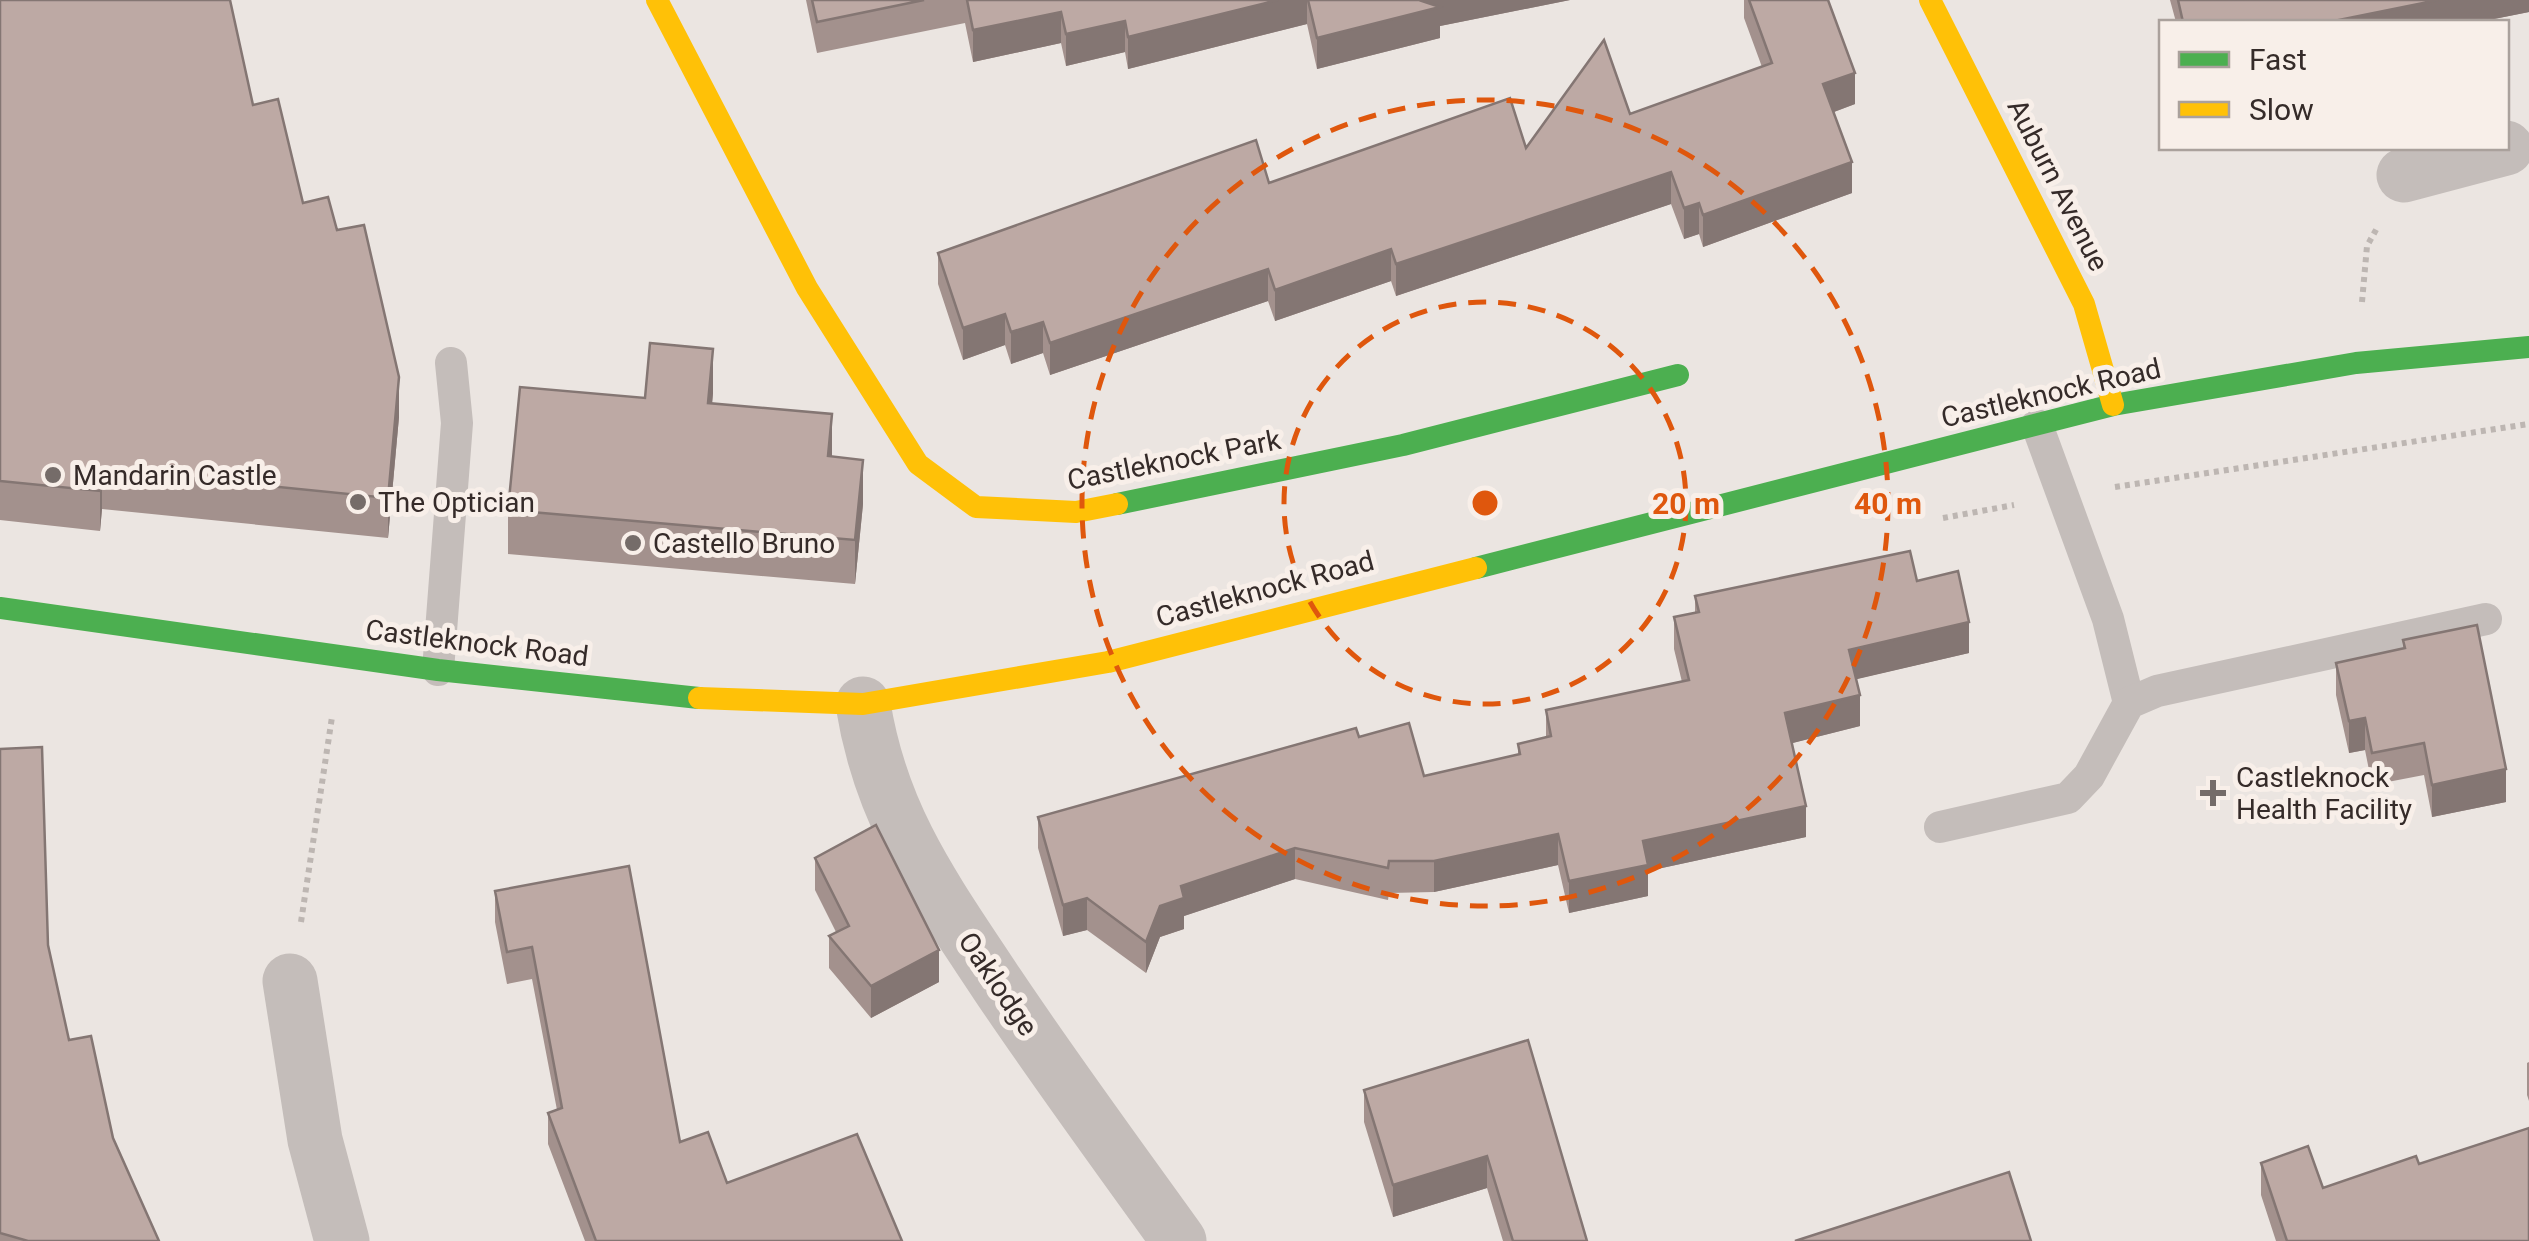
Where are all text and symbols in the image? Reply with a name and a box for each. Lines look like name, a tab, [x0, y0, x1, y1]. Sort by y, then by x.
legend	[2159, 20, 2509, 150]
text: Fast	[2249, 42, 2307, 77]
text: Slow	[2249, 92, 2314, 127]
street label: Auburn Avenue	[2001, 94, 2115, 276]
street label: Castleknock Road	[1938, 352, 2164, 434]
street label: Castleknock Park	[1065, 423, 1284, 497]
place label: Mandarin Castle	[73, 459, 277, 492]
marker: Mandarin Castle	[42, 464, 64, 486]
centre of rings	[1467, 485, 1503, 521]
place label: The Optician	[378, 486, 535, 519]
text: 20 m	[1652, 486, 1720, 521]
text: 40 m	[1854, 486, 1922, 521]
marker: The Optician	[347, 491, 369, 513]
place label: Castello Bruno	[653, 527, 835, 560]
marker: Castello Bruno	[622, 532, 644, 554]
street label: Castleknock Road	[1152, 544, 1378, 634]
street label: Castleknock Road	[364, 613, 590, 673]
place label: Castleknock Health Facility	[2236, 761, 2412, 826]
marker: Castleknock Health Facility	[2200, 780, 2226, 806]
street label: Oaklodge	[951, 926, 1045, 1042]

